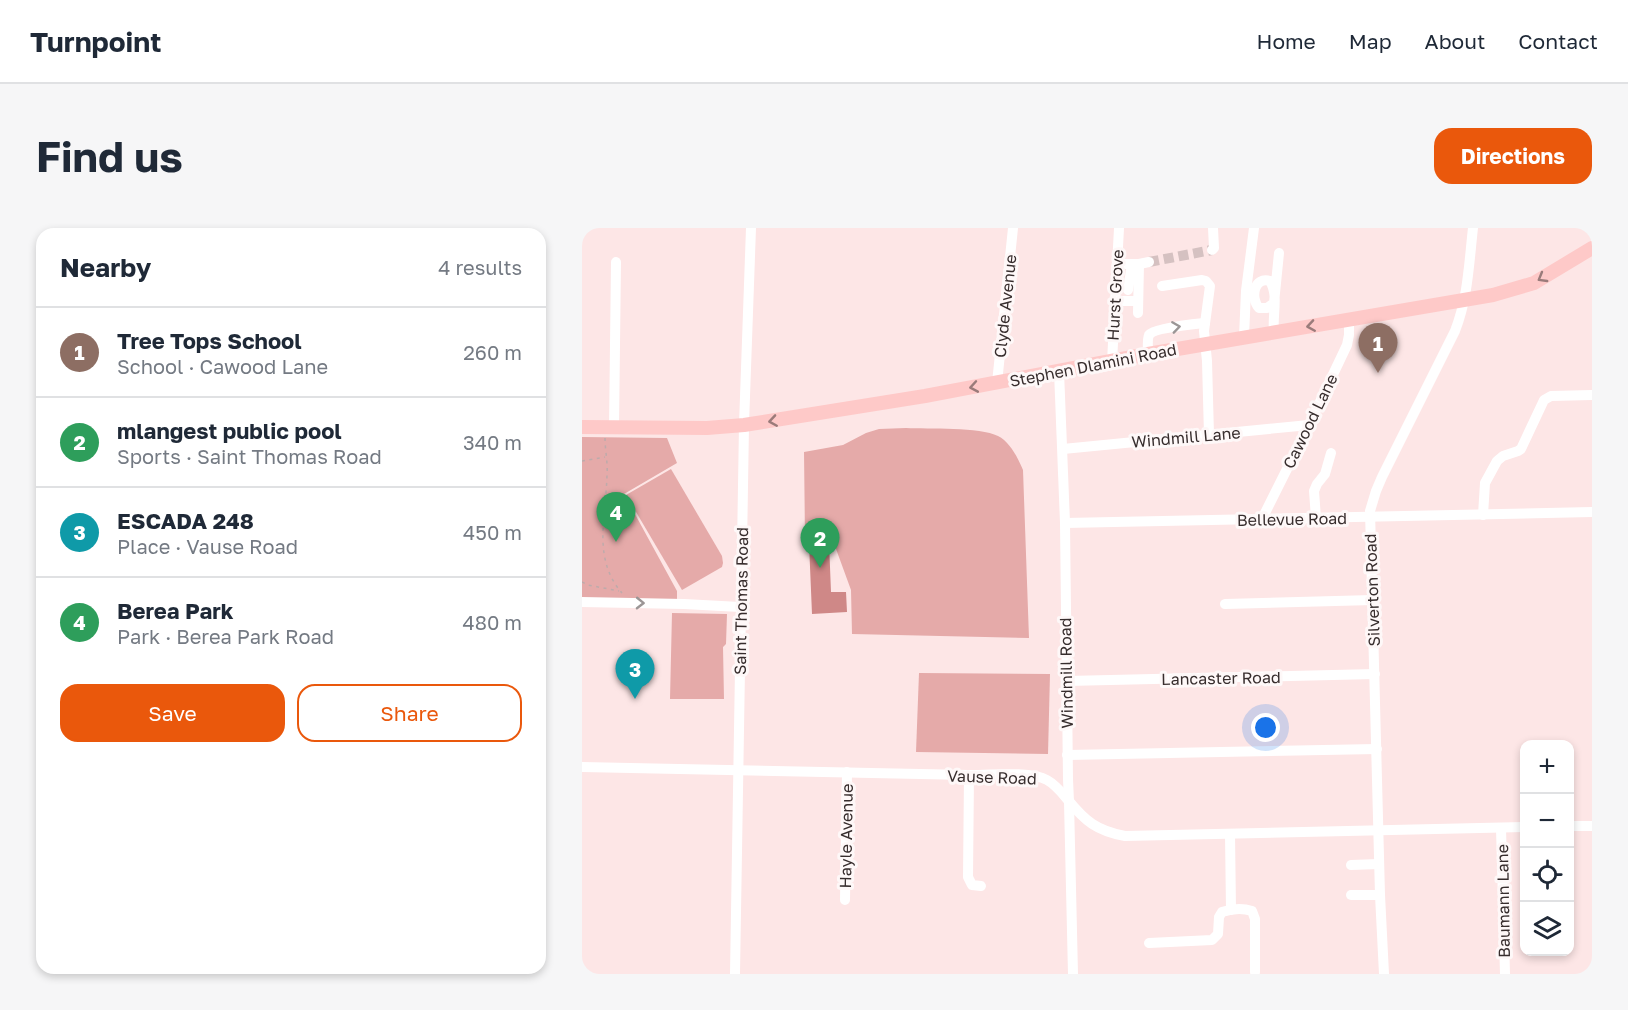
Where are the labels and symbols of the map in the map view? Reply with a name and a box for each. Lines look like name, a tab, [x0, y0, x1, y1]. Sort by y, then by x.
street label: Hurst Grove	[1103, 249, 1127, 341]
street label: Clyde Avenue	[990, 253, 1020, 359]
one-way arrow	[1538, 271, 1548, 282]
one-way arrow	[1306, 320, 1316, 332]
one-way arrow	[1171, 322, 1180, 334]
pin: 1	[1358, 324, 1398, 373]
street label: Stephen Dlamini Road	[1008, 339, 1178, 391]
street label: Cawood Lane	[1278, 370, 1342, 472]
one-way arrow	[970, 381, 979, 393]
one-way arrow	[768, 414, 778, 426]
street label: Windmill Lane	[1131, 422, 1241, 452]
pin: 4	[597, 492, 636, 542]
street label: Bellevue Road	[1237, 508, 1347, 530]
pin: 2	[800, 518, 840, 568]
street label: Saint Thomas Road	[730, 527, 752, 675]
street label: Silverton Road	[1360, 533, 1384, 647]
one-way arrow	[636, 597, 645, 609]
street label: Windmill Road	[1055, 617, 1077, 729]
pin: 3	[616, 650, 654, 699]
street label: Lancaster Road	[1161, 667, 1281, 689]
your location	[1251, 713, 1280, 742]
street label: Vause Road	[947, 765, 1037, 789]
street label: Hayle Avenue	[835, 784, 857, 888]
street label: Baumann Lane	[1492, 844, 1514, 958]

